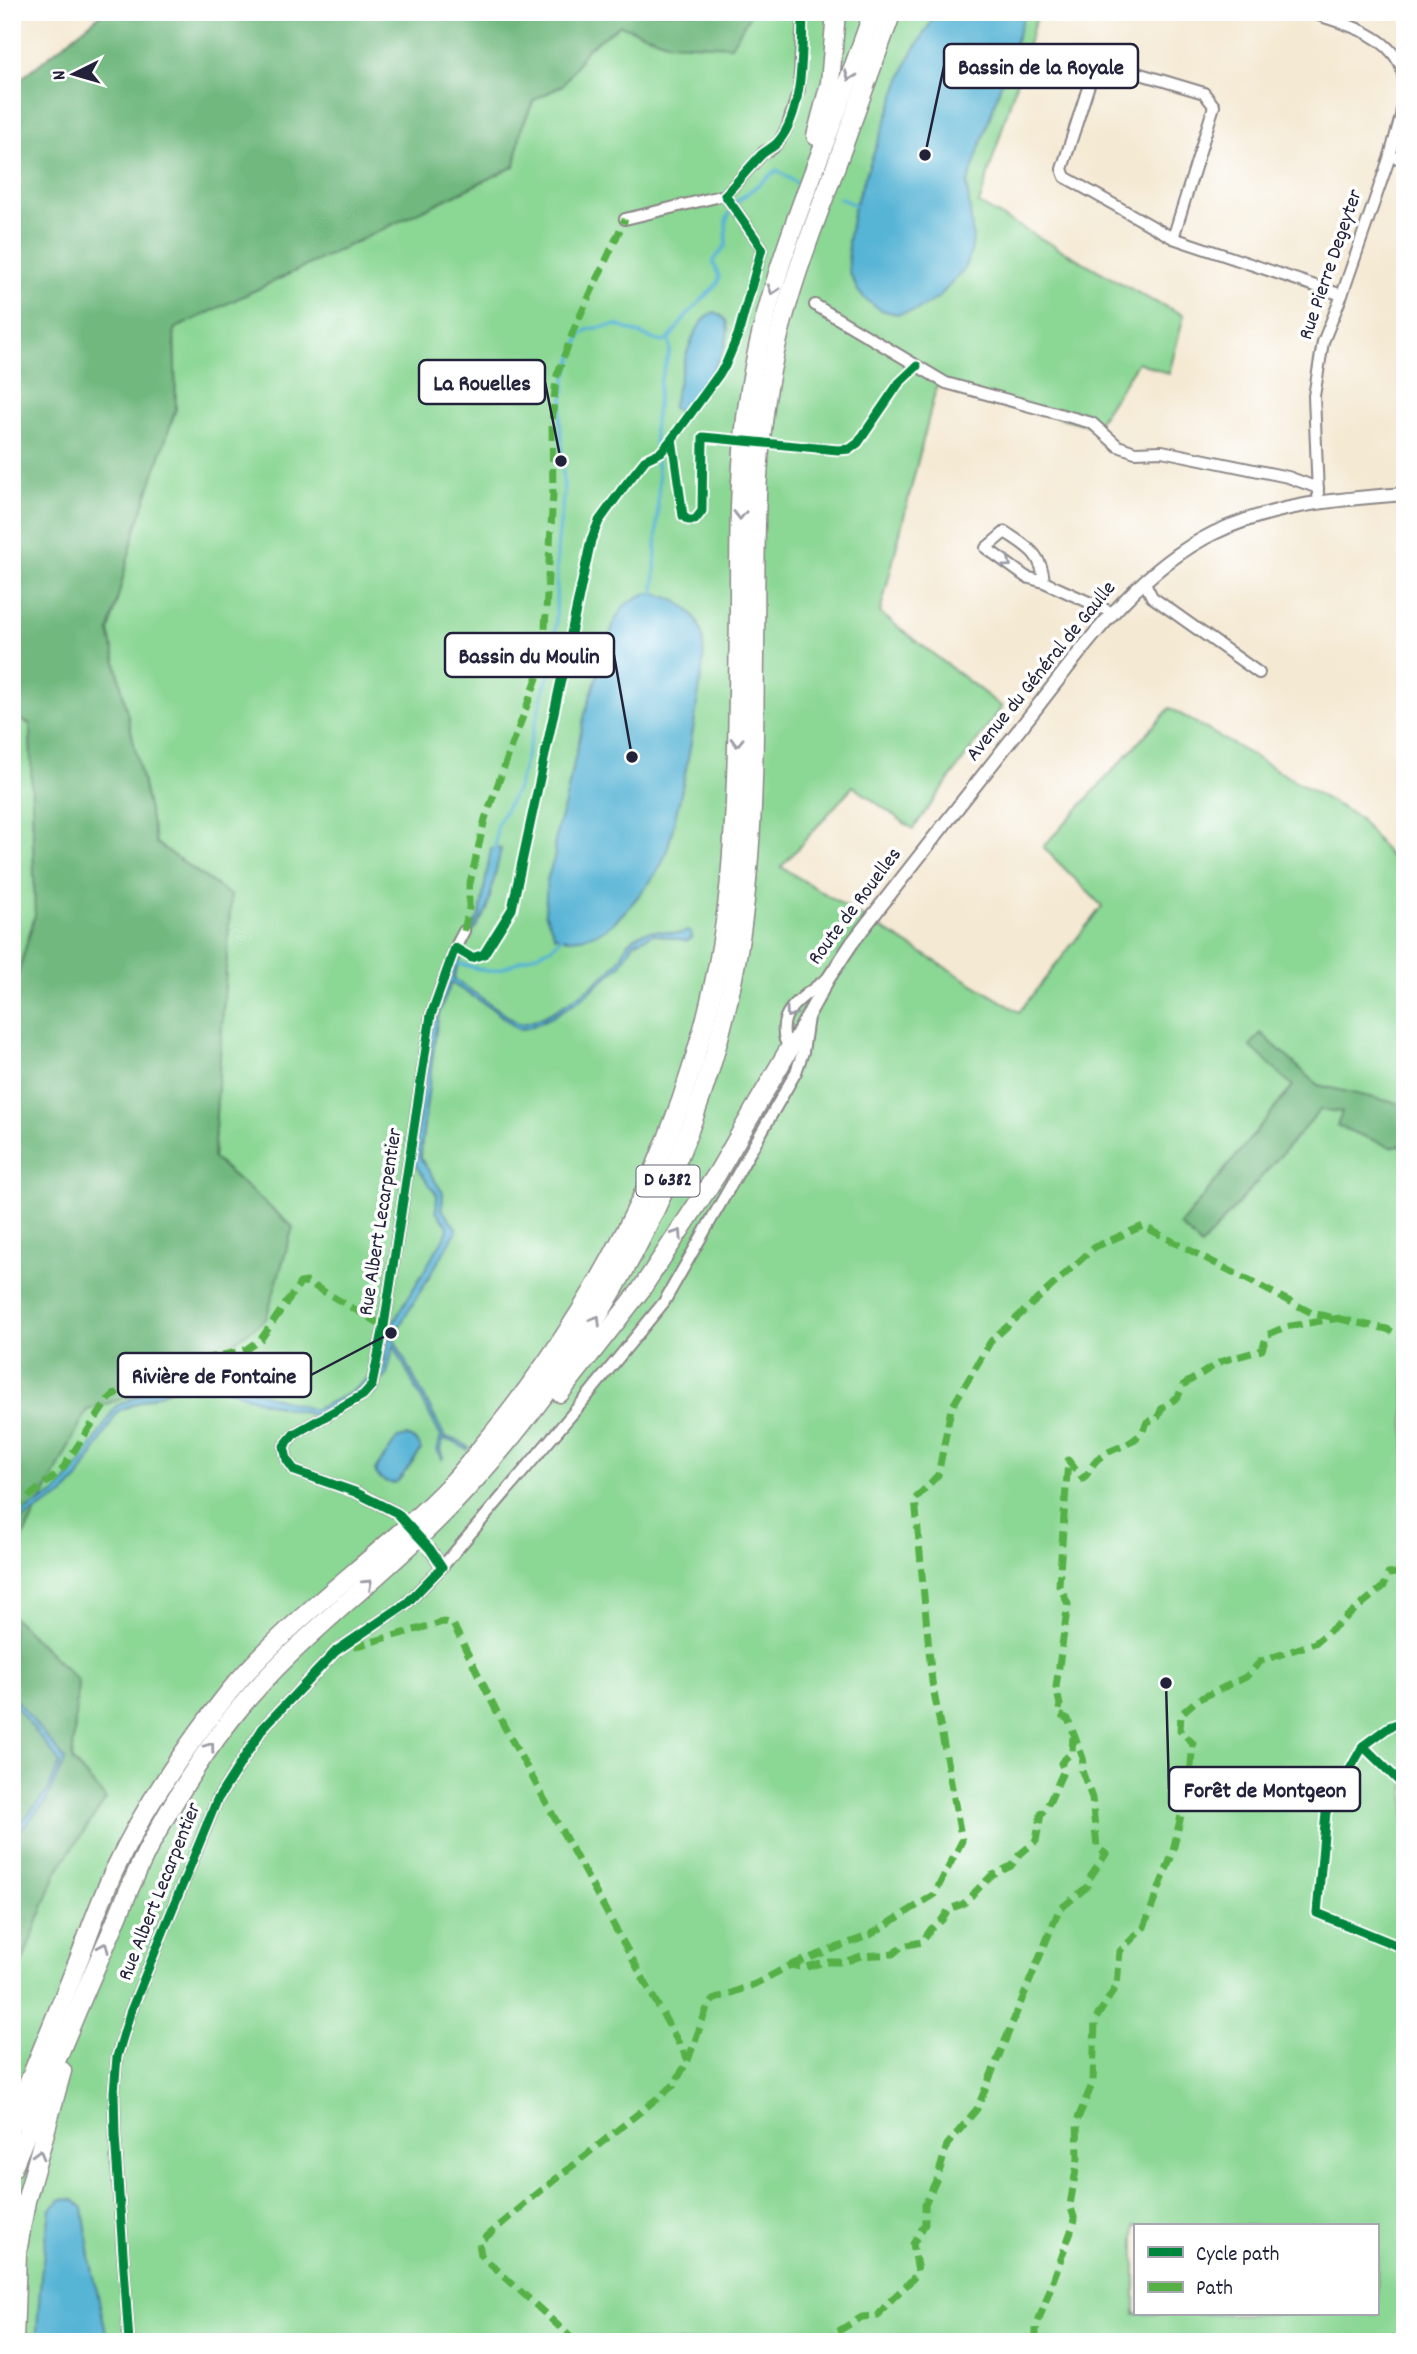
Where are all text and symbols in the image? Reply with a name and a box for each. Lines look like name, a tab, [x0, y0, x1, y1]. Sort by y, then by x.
north arrow	[38, 38, 108, 108]
callout: Bassin de la Royale	[944, 44, 1138, 88]
text: Bassin de la Royale	[958, 53, 1124, 86]
text: N	[47, 69, 74, 81]
one-way arrow	[844, 70, 858, 82]
street label: Rue Pierre Degeyter	[1292, 186, 1372, 344]
one-way arrow	[767, 284, 781, 296]
callout: La Rouelles	[419, 360, 545, 404]
text: La Rouelles	[433, 369, 531, 402]
one-way arrow	[732, 510, 748, 520]
one-way arrow	[999, 555, 1012, 567]
street label: Avenue du Général de Gaulle	[960, 575, 1124, 769]
callout: Bassin du Moulin	[445, 633, 614, 677]
text: Bassin du Moulin	[458, 642, 600, 675]
one-way arrow	[729, 737, 744, 748]
street label: Route de Rouelles	[802, 842, 910, 972]
one-way arrow	[786, 1005, 798, 1018]
street label: Rue Albert Lecarpentier	[352, 1126, 412, 1318]
road number: D 6382	[636, 1166, 700, 1196]
one-way arrow	[669, 1228, 682, 1241]
one-way arrow	[587, 1314, 600, 1327]
callout: Rivière de Fontaine	[118, 1353, 311, 1397]
text: Rivière de Fontaine	[132, 1362, 296, 1395]
one-way arrow	[360, 1579, 373, 1592]
one-way arrow	[202, 1742, 215, 1755]
callout: Forêt de Montgeon	[1169, 1767, 1360, 1811]
text: Forêt de Montgeon	[1184, 1776, 1347, 1809]
street label: Rue Albert Lecarpentier	[112, 1798, 211, 1986]
one-way arrow	[96, 1942, 110, 1955]
one-way arrow	[31, 2148, 46, 2160]
legend	[1134, 2224, 1378, 2316]
text: Cycle path	[1196, 2241, 1279, 2271]
text: Path	[1196, 2275, 1233, 2305]

